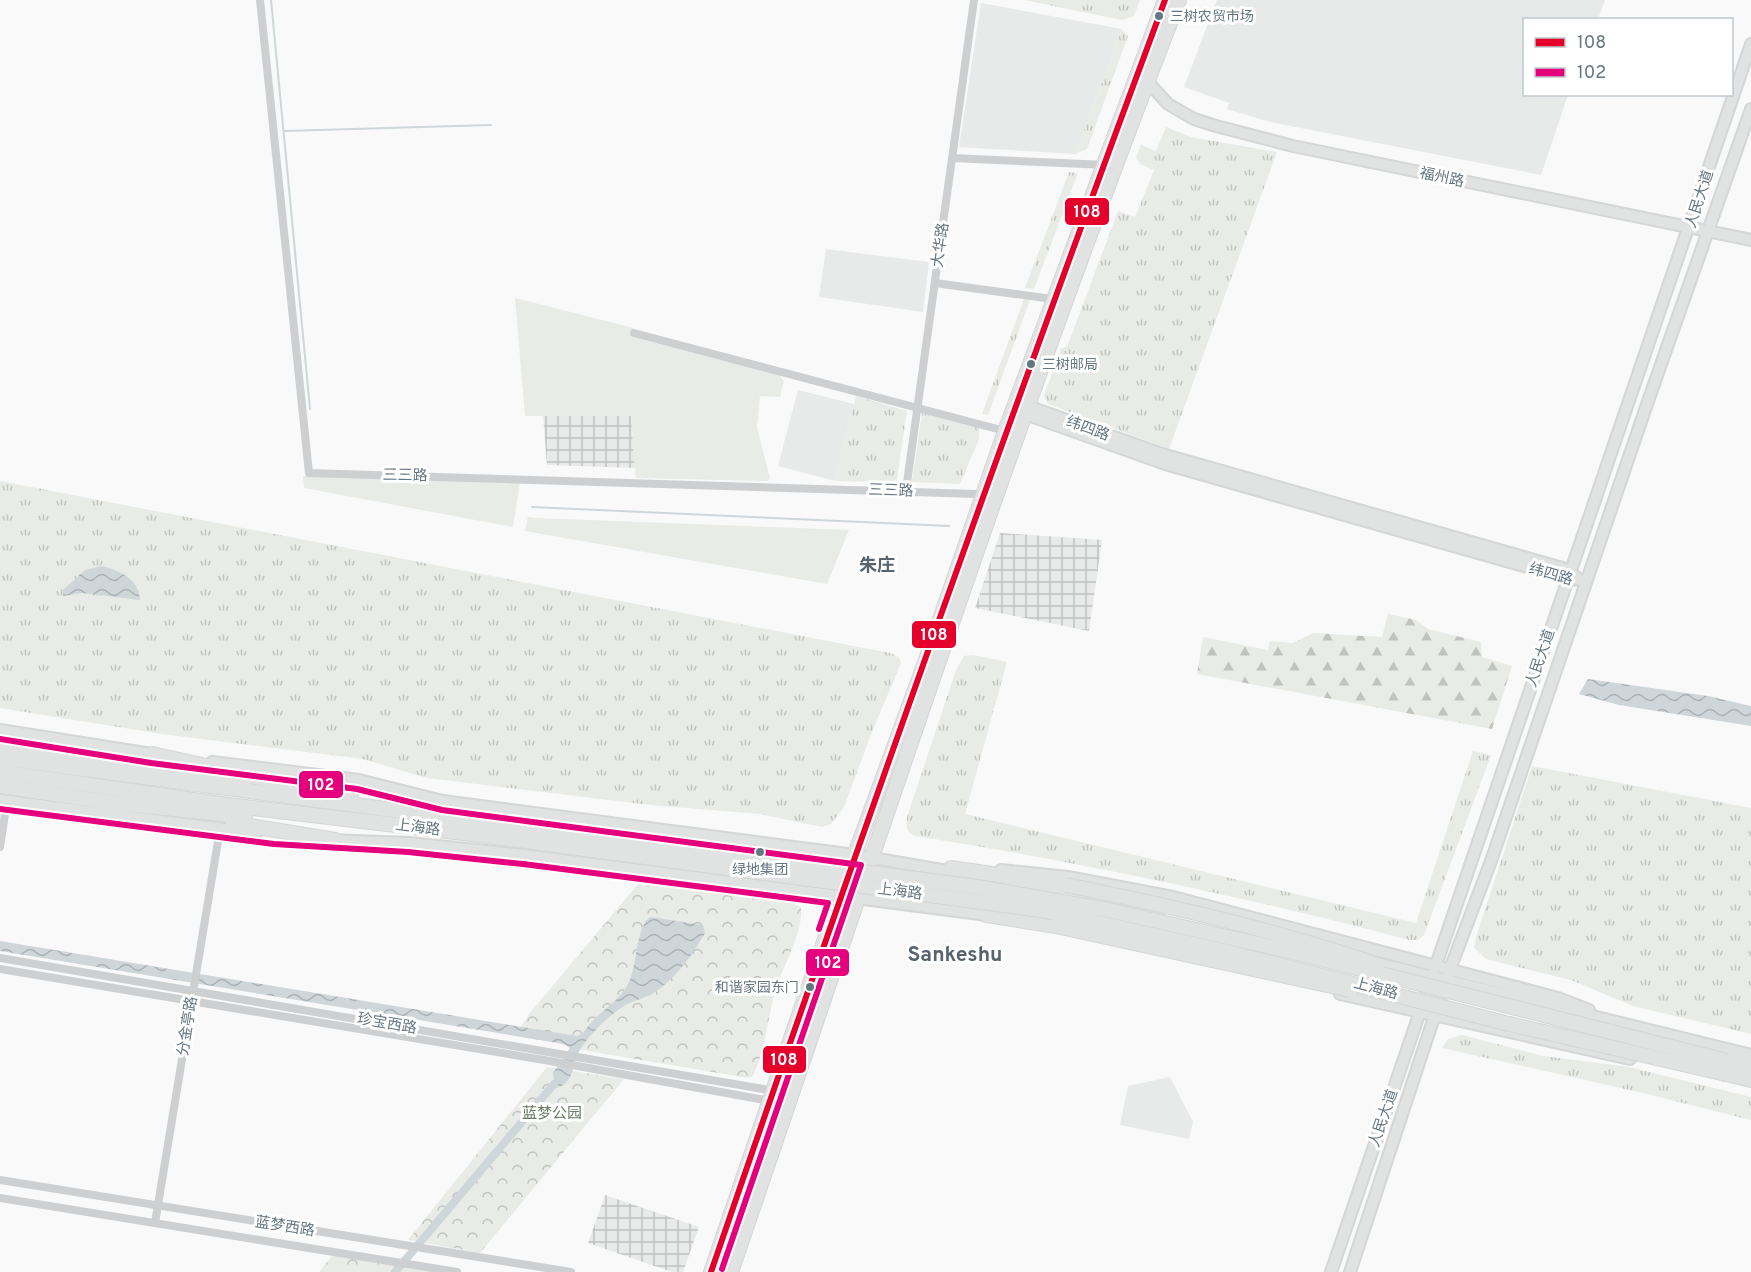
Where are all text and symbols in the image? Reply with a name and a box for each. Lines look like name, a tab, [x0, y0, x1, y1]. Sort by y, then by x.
place label: 三树农贸市场	[1170, 8, 1254, 26]
marker: 三树农贸市场	[1153, 10, 1165, 22]
legend	[1523, 18, 1733, 96]
text: 108	[1577, 32, 1606, 55]
text: 102	[1577, 62, 1606, 85]
street label: 福州路	[1418, 164, 1466, 192]
street label: 人民大道	[1682, 168, 1719, 231]
line badge: 108	[1064, 197, 1110, 226]
text: 108	[1074, 203, 1100, 223]
street label: 大华路	[928, 221, 954, 269]
place label: 三树邮局	[1042, 356, 1098, 374]
marker: 三树邮局	[1025, 358, 1037, 370]
street label: 纬四路	[1063, 413, 1112, 446]
street label: 三三路	[382, 467, 428, 486]
street label: 三三路	[868, 481, 914, 502]
district label: 朱庄	[859, 555, 895, 578]
street label: 纬四路	[1526, 560, 1575, 591]
line badge: 108	[911, 620, 957, 649]
text: 108	[921, 626, 947, 646]
street label: 人民大道	[1523, 627, 1560, 690]
line badge: 102	[298, 770, 344, 799]
text: 102	[308, 776, 334, 796]
street label: 上海路	[394, 816, 441, 841]
marker: 绿地集团	[754, 846, 766, 858]
place label: 绿地集团	[732, 862, 788, 879]
street label: 上海路	[876, 880, 923, 905]
district label: Sankeshu	[907, 942, 1003, 969]
line badge: 102	[805, 948, 850, 977]
text: 102	[815, 954, 841, 974]
street label: 上海路	[1351, 974, 1400, 1004]
place label: 和谐家园东门	[715, 979, 799, 997]
marker: 和谐家园东门	[804, 981, 816, 993]
street label: 分金亭路	[174, 995, 203, 1057]
street label: 珍宝西路	[356, 1009, 418, 1039]
line badge: 108	[762, 1045, 807, 1074]
text: 108	[771, 1051, 797, 1071]
street label: 人民大道	[1366, 1087, 1403, 1150]
park label: 蓝梦公园	[522, 1105, 582, 1124]
street label: 蓝梦西路	[254, 1213, 316, 1242]

